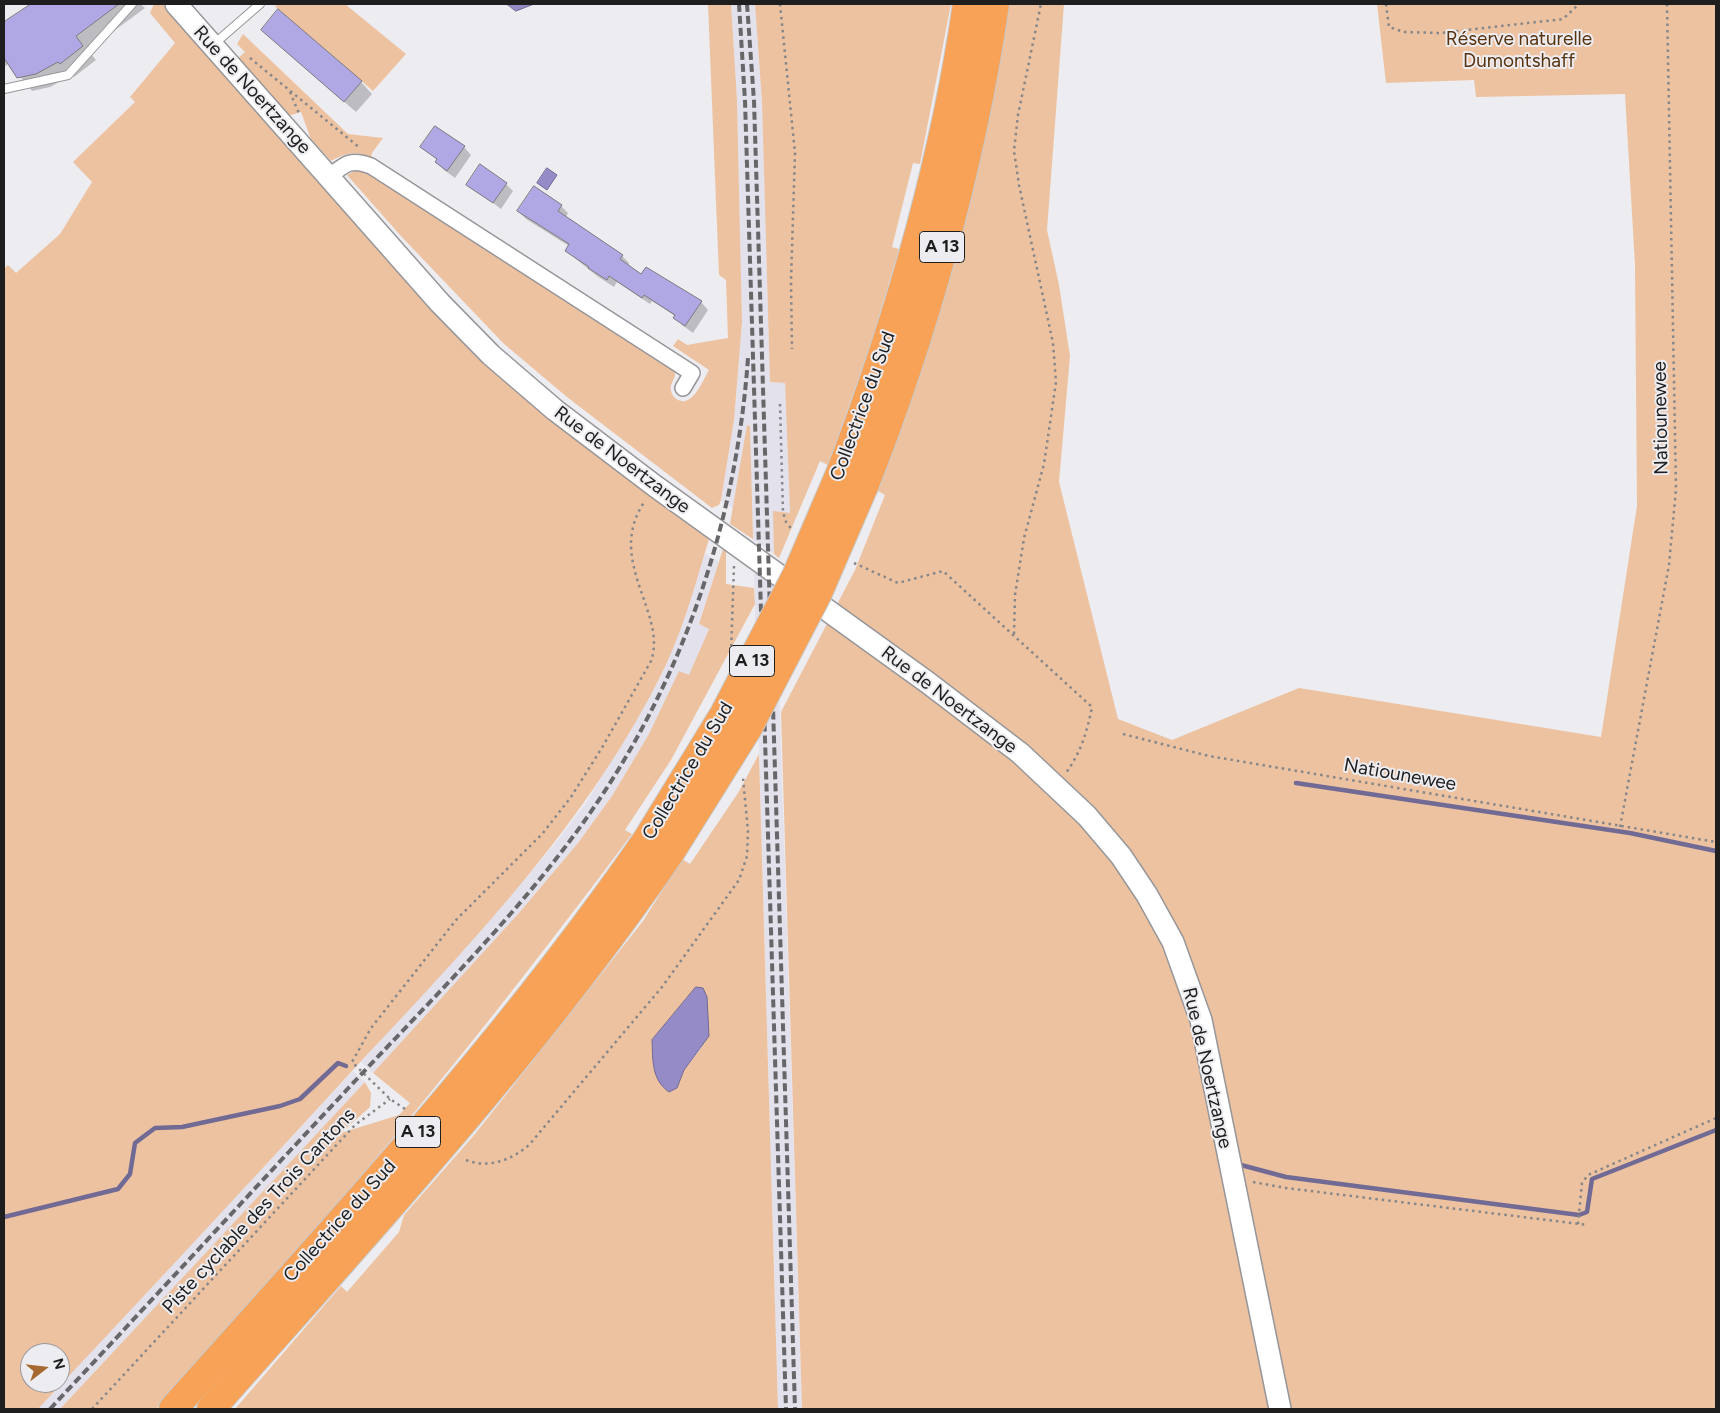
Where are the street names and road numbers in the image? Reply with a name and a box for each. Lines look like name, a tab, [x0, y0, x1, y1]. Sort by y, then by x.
street label: Rue de Noertzange	[188, 21, 316, 159]
road number: A 13	[920, 232, 964, 262]
street label: Collectrice du Sud	[825, 328, 901, 484]
street label: Natiounewee	[1649, 361, 1673, 475]
street label: Rue de Noertzange	[549, 401, 695, 519]
street label: Rue de Noertzange	[876, 641, 1022, 759]
road number: A 13	[730, 646, 774, 676]
street label: Collectrice du Sud	[638, 698, 738, 844]
street label: Natiounewee	[1342, 754, 1458, 796]
street label: Rue de Noertzange	[1177, 985, 1237, 1151]
street label: Piste cyclable des Trois Cantons	[158, 1104, 360, 1318]
road number: A 13	[396, 1116, 440, 1148]
street label: Collectrice du Sud	[279, 1155, 401, 1287]

